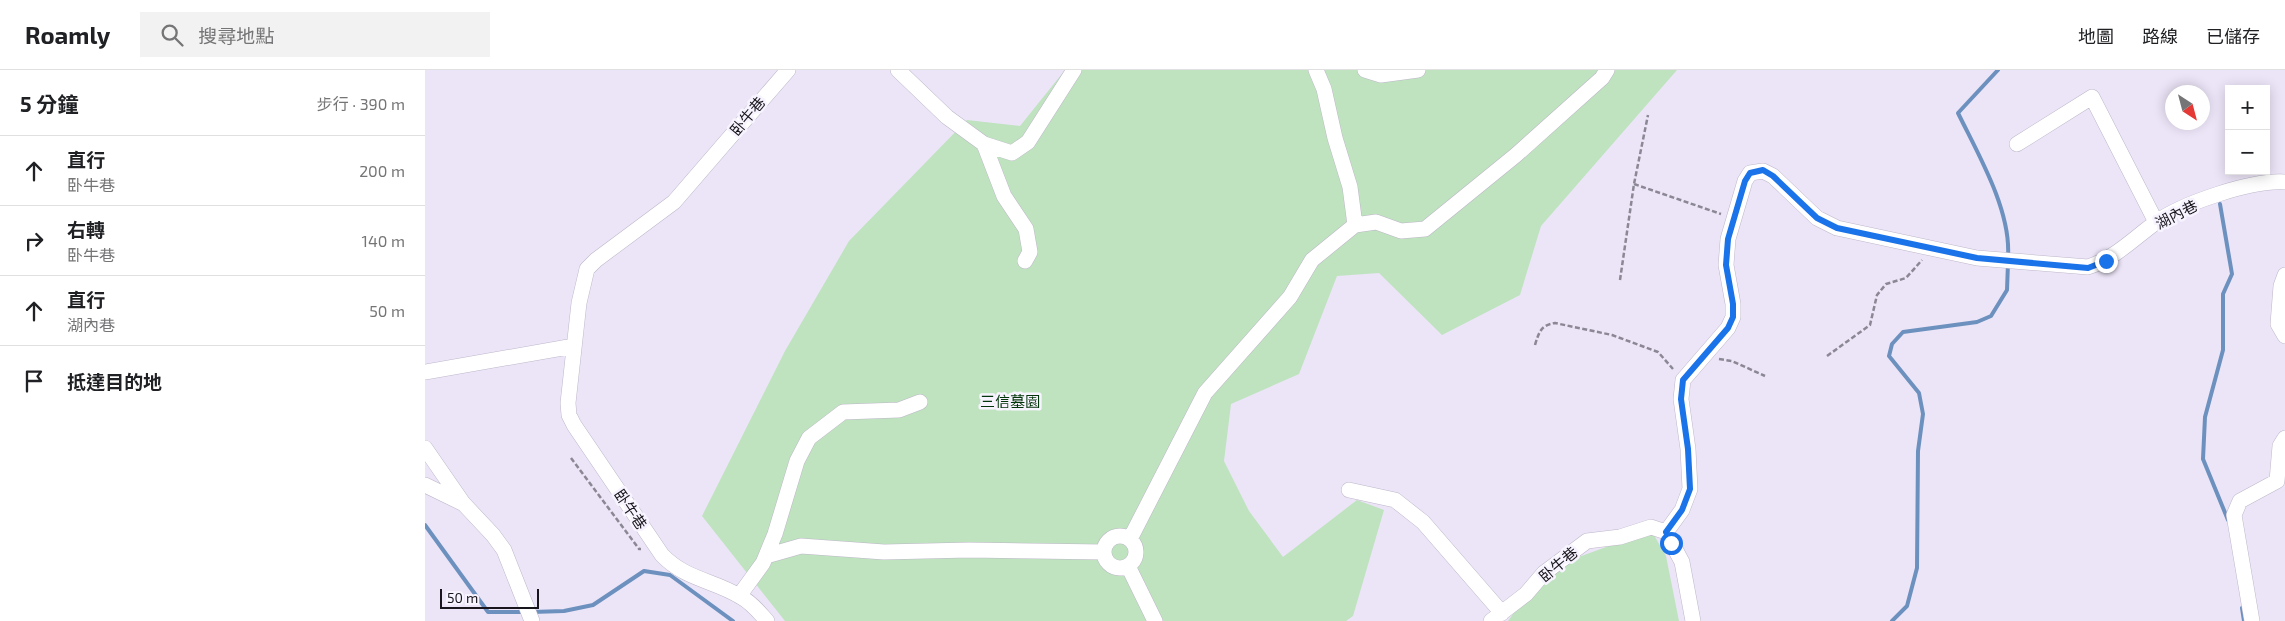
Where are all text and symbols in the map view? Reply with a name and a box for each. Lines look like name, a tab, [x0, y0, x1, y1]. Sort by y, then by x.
search box	[140, 12, 490, 57]
text: Roamly	[25, 20, 110, 49]
icon: search	[158, 21, 186, 49]
text: 搜尋地點	[198, 24, 274, 47]
text: 地圖	[2078, 25, 2114, 47]
text: 路線	[2142, 25, 2178, 47]
text: 已儲存	[2206, 25, 2260, 47]
north arrow	[2165, 85, 2210, 130]
map controls	[2225, 85, 2270, 175]
button: +	[2225, 85, 2270, 130]
text: 5 分鐘	[20, 91, 78, 116]
street label: 卧牛巷	[726, 93, 768, 139]
text: 步行 · 390 m	[317, 94, 405, 113]
button: −	[2225, 130, 2270, 175]
text: 直行	[67, 148, 105, 171]
icon: ahead	[20, 157, 48, 185]
text: 200 m	[359, 161, 405, 180]
text: 卧牛巷	[67, 175, 115, 194]
street label: 湖內巷	[2152, 196, 2200, 232]
text: 右轉	[67, 218, 105, 241]
icon: right	[20, 227, 48, 255]
text: 140 m	[362, 231, 405, 250]
text: 卧牛巷	[67, 245, 115, 264]
route end	[2095, 250, 2118, 273]
text: 直行	[67, 288, 105, 311]
icon: ahead	[20, 297, 48, 325]
text: 50 m	[369, 301, 405, 320]
text: 湖內巷	[67, 315, 115, 334]
icon: arrive	[20, 367, 48, 395]
text: 抵達目的地	[67, 370, 162, 393]
park label: 三信墓園	[980, 392, 1040, 410]
street label: 卧牛巷	[611, 485, 651, 533]
route start	[1660, 532, 1683, 555]
street label: 卧牛巷	[1535, 543, 1581, 585]
scale bar	[440, 586, 539, 609]
text: 50 m	[447, 589, 478, 606]

